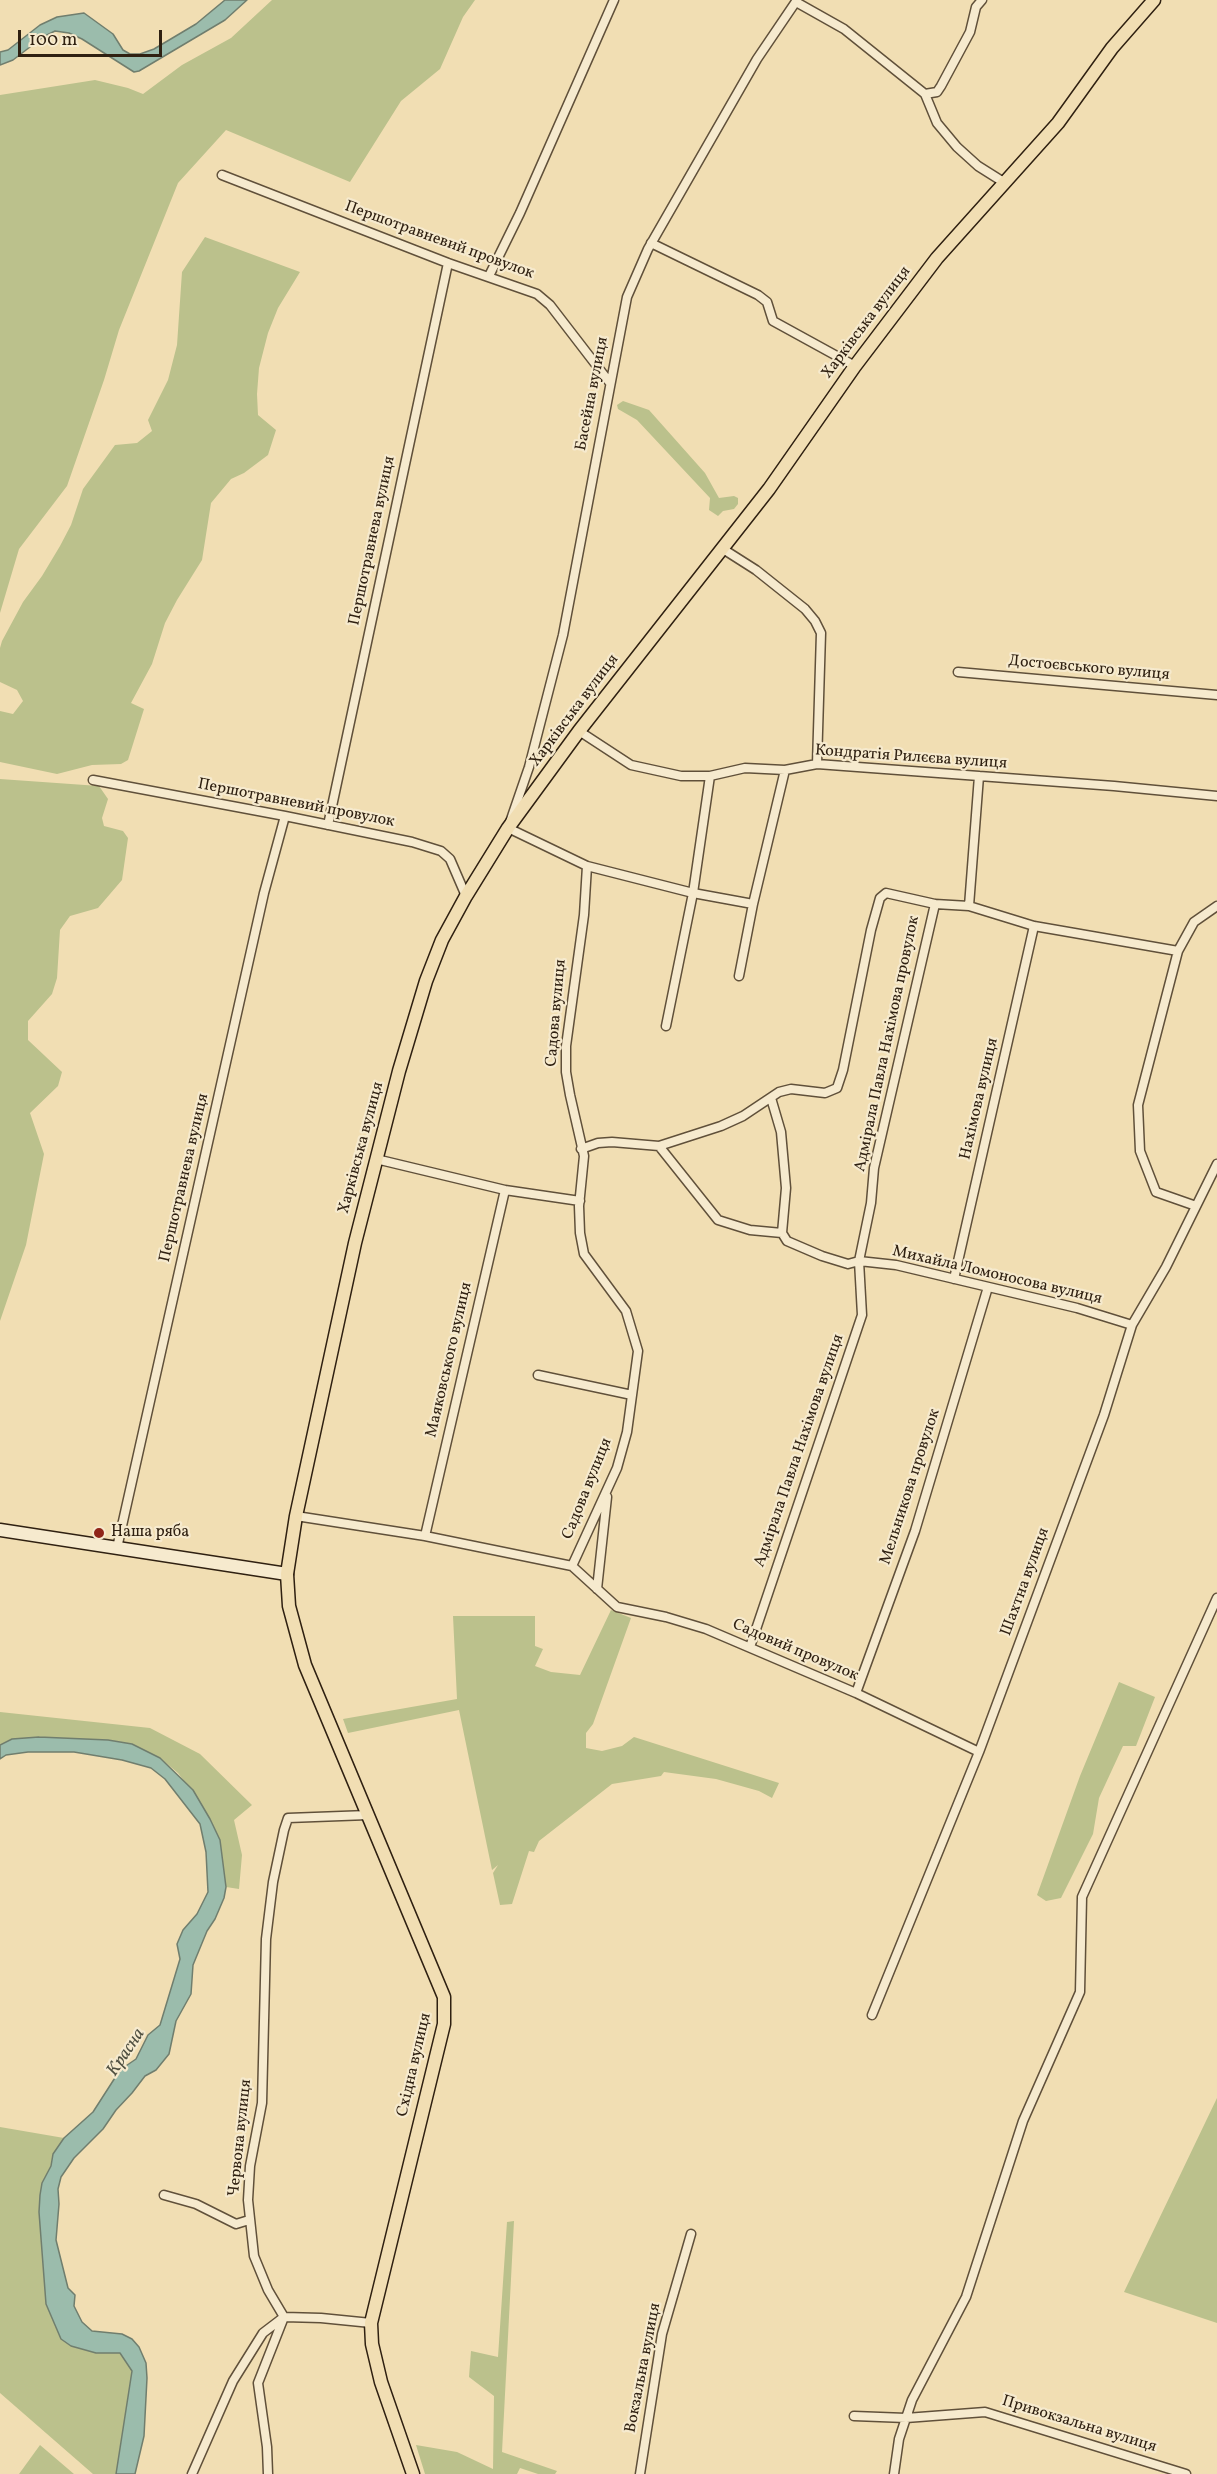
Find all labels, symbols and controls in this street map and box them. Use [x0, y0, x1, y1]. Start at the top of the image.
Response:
scale bar [21, 18, 165, 56]
text: 100 m [29, 28, 78, 53]
street label: Першотравневий провулок [342, 198, 536, 284]
street label: Харківська вулиця [818, 263, 916, 383]
street label: Басейна вулиця [573, 335, 613, 453]
street label: Першотравнева вулиця [346, 455, 400, 627]
street label: Харківська вулиця [526, 651, 624, 771]
street label: Достоєвського вулиця [1008, 652, 1170, 686]
street label: Кондратія Рилєєва вулиця [814, 742, 1008, 774]
street label: Першотравневий провулок [196, 775, 396, 833]
street label: Адмірала Павла Нахімова провулок [851, 914, 925, 1174]
street label: Садова вулиця [543, 959, 571, 1067]
street label: Нахімова вулиця [957, 1036, 1003, 1162]
street label: Харківська вулиця [335, 1080, 389, 1216]
street label: Першотравнева вулиця [156, 1092, 214, 1264]
street label: Михайла Ломоносова вулиця [890, 1242, 1104, 1310]
street label: Маяковського вулиця [423, 1280, 477, 1440]
street label: Адмірала Павла Нахімова вулиця [751, 1332, 849, 1570]
street label: Мельникова провулок [877, 1407, 945, 1567]
street label: Садова вулиця [559, 1435, 617, 1543]
place label: Наша ряба [111, 1523, 189, 1543]
street label: Шахтна вулиця [998, 1525, 1054, 1639]
marker: Наша ряба [92, 1526, 106, 1540]
street label: Садовий провулок [729, 1616, 861, 1686]
street label: Східна вулиця [394, 2011, 436, 2119]
water label: Красна [103, 2025, 151, 2081]
street label: Червона вулиця [225, 2078, 257, 2198]
street label: Вокзальна вулиця [622, 2302, 666, 2434]
street label: Привокзальна вулиця [999, 2392, 1159, 2458]

